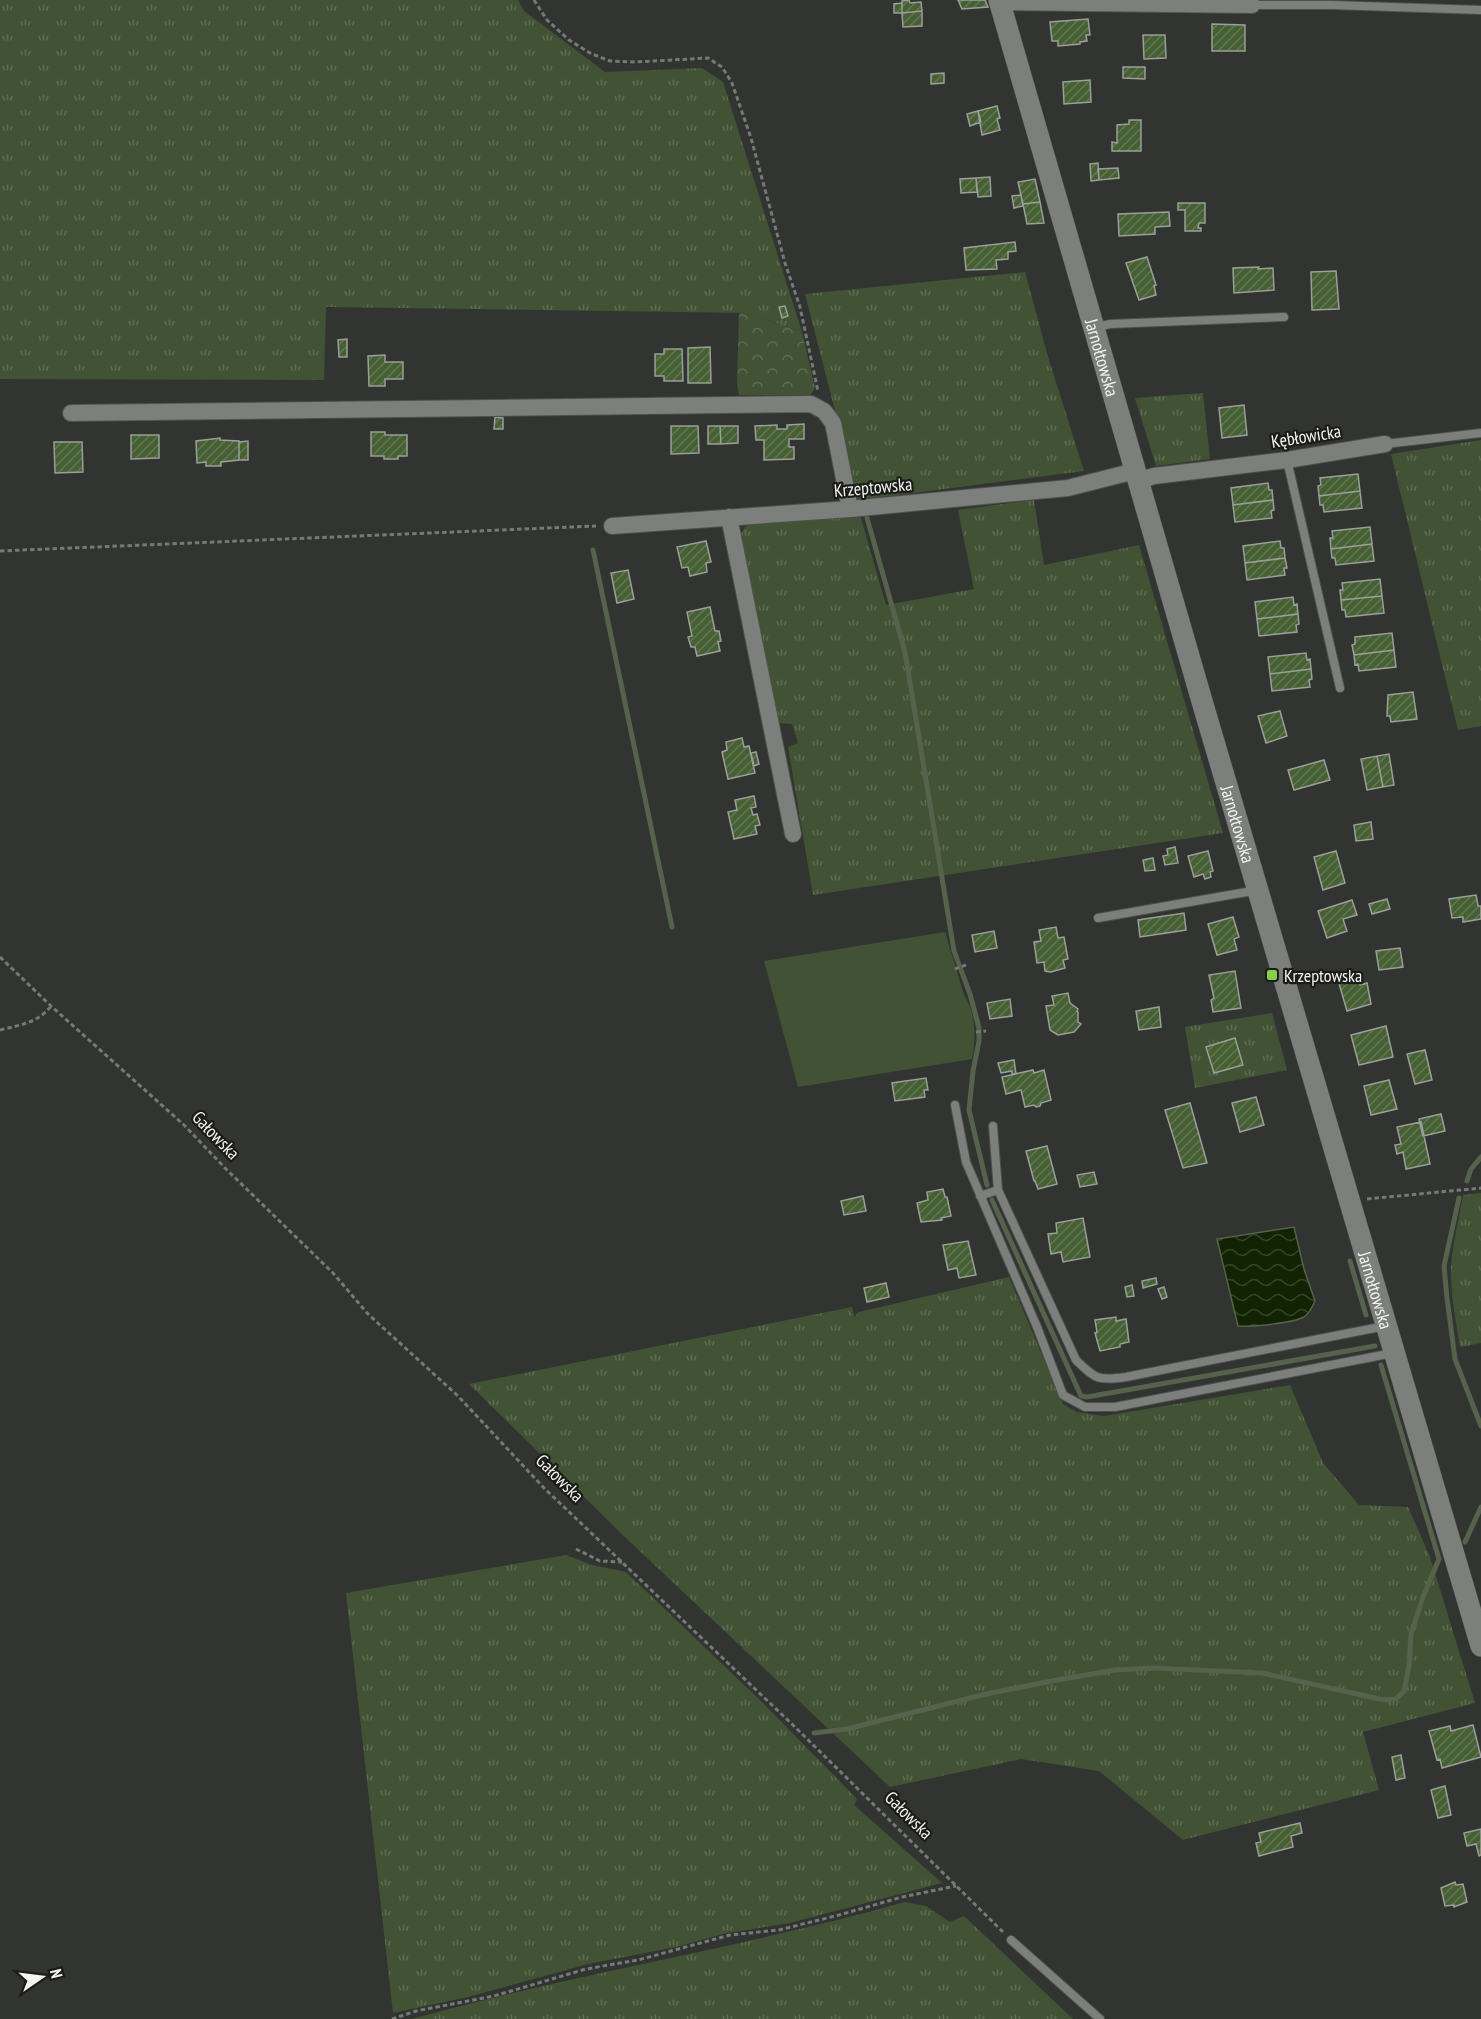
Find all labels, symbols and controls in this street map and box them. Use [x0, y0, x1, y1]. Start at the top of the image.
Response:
street label: Jarnołtowska [1080, 315, 1125, 399]
street label: Kębłowicka [1269, 419, 1343, 453]
street label: Krzeptowska [833, 472, 913, 502]
street label: Jarnołtowska [1216, 782, 1261, 865]
place label: Krzeptowska [1284, 964, 1362, 987]
marker: Krzeptowska [1265, 968, 1279, 982]
street label: Gałowska [187, 1106, 245, 1164]
street label: Jarnołtowska [1353, 1248, 1398, 1332]
street label: Gałowska [531, 1449, 589, 1507]
street label: Gałowska [880, 1786, 938, 1844]
north arrow [12, 1947, 72, 2007]
text: N [46, 1967, 67, 1980]

